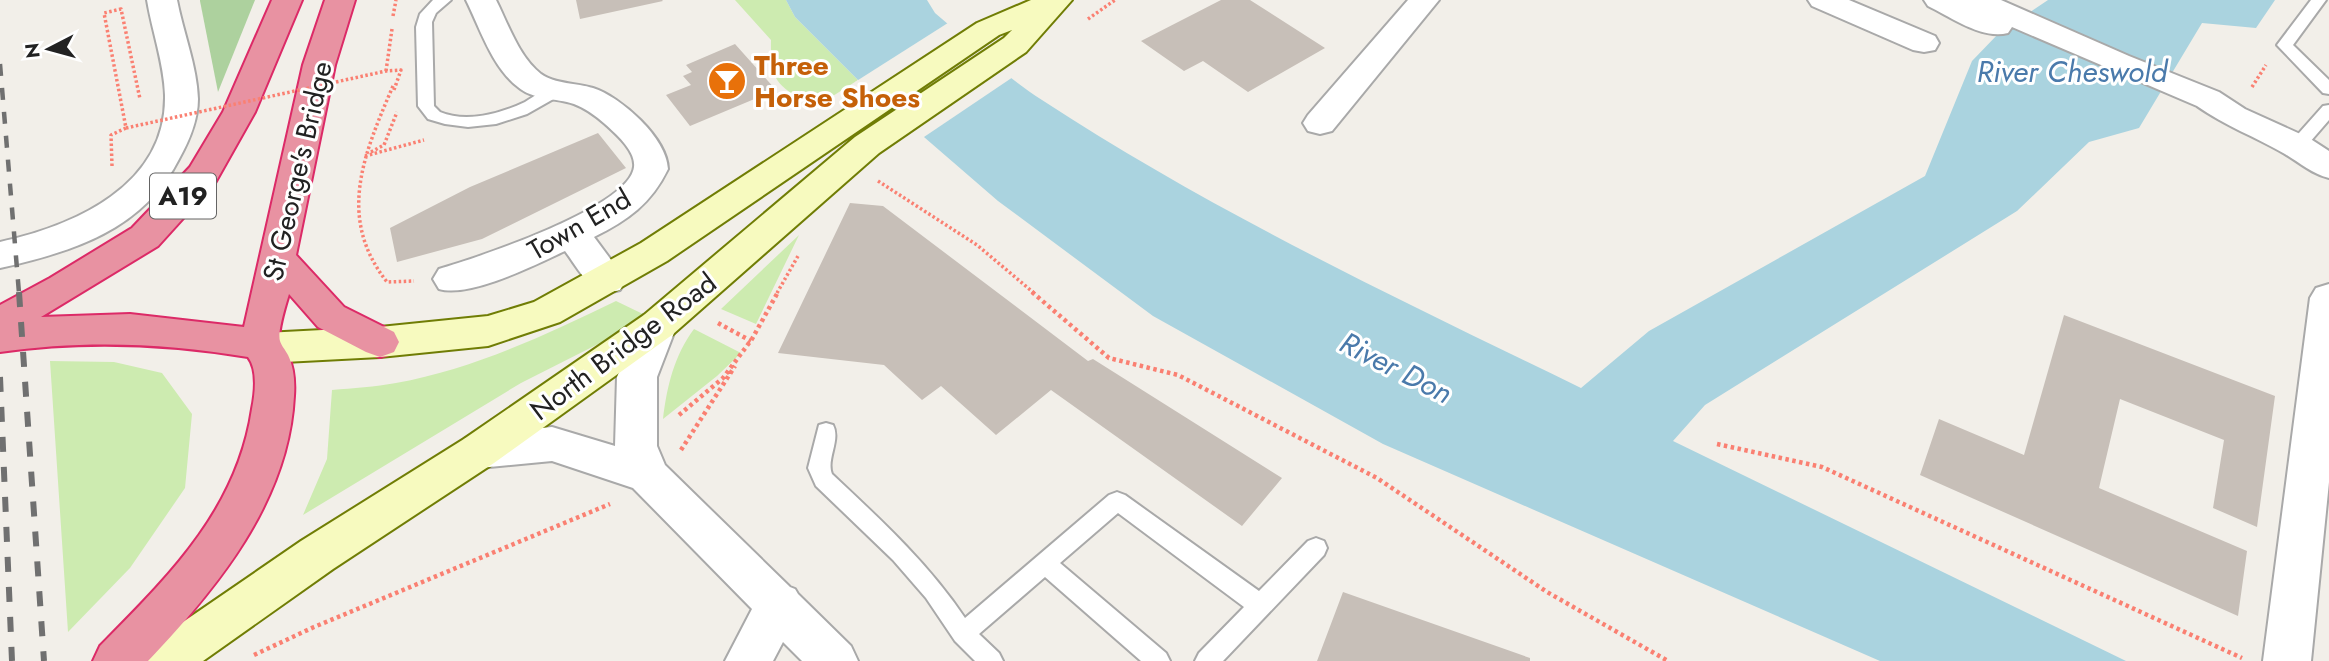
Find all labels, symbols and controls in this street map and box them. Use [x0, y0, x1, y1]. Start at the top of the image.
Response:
north arrow [14, 14, 84, 84]
text: N [18, 42, 47, 60]
place label: Three Horse Shoes [754, 45, 920, 118]
water label: River Cheswold [1977, 50, 2169, 93]
street label: St George's Bridge [252, 57, 343, 285]
bar icon: Three Horse Shoes [706, 60, 748, 102]
road number: A19 [150, 174, 216, 218]
street label: Town End [520, 178, 639, 271]
street label: North Bridge Road [521, 263, 725, 430]
water label: River Don [1332, 321, 1460, 414]

